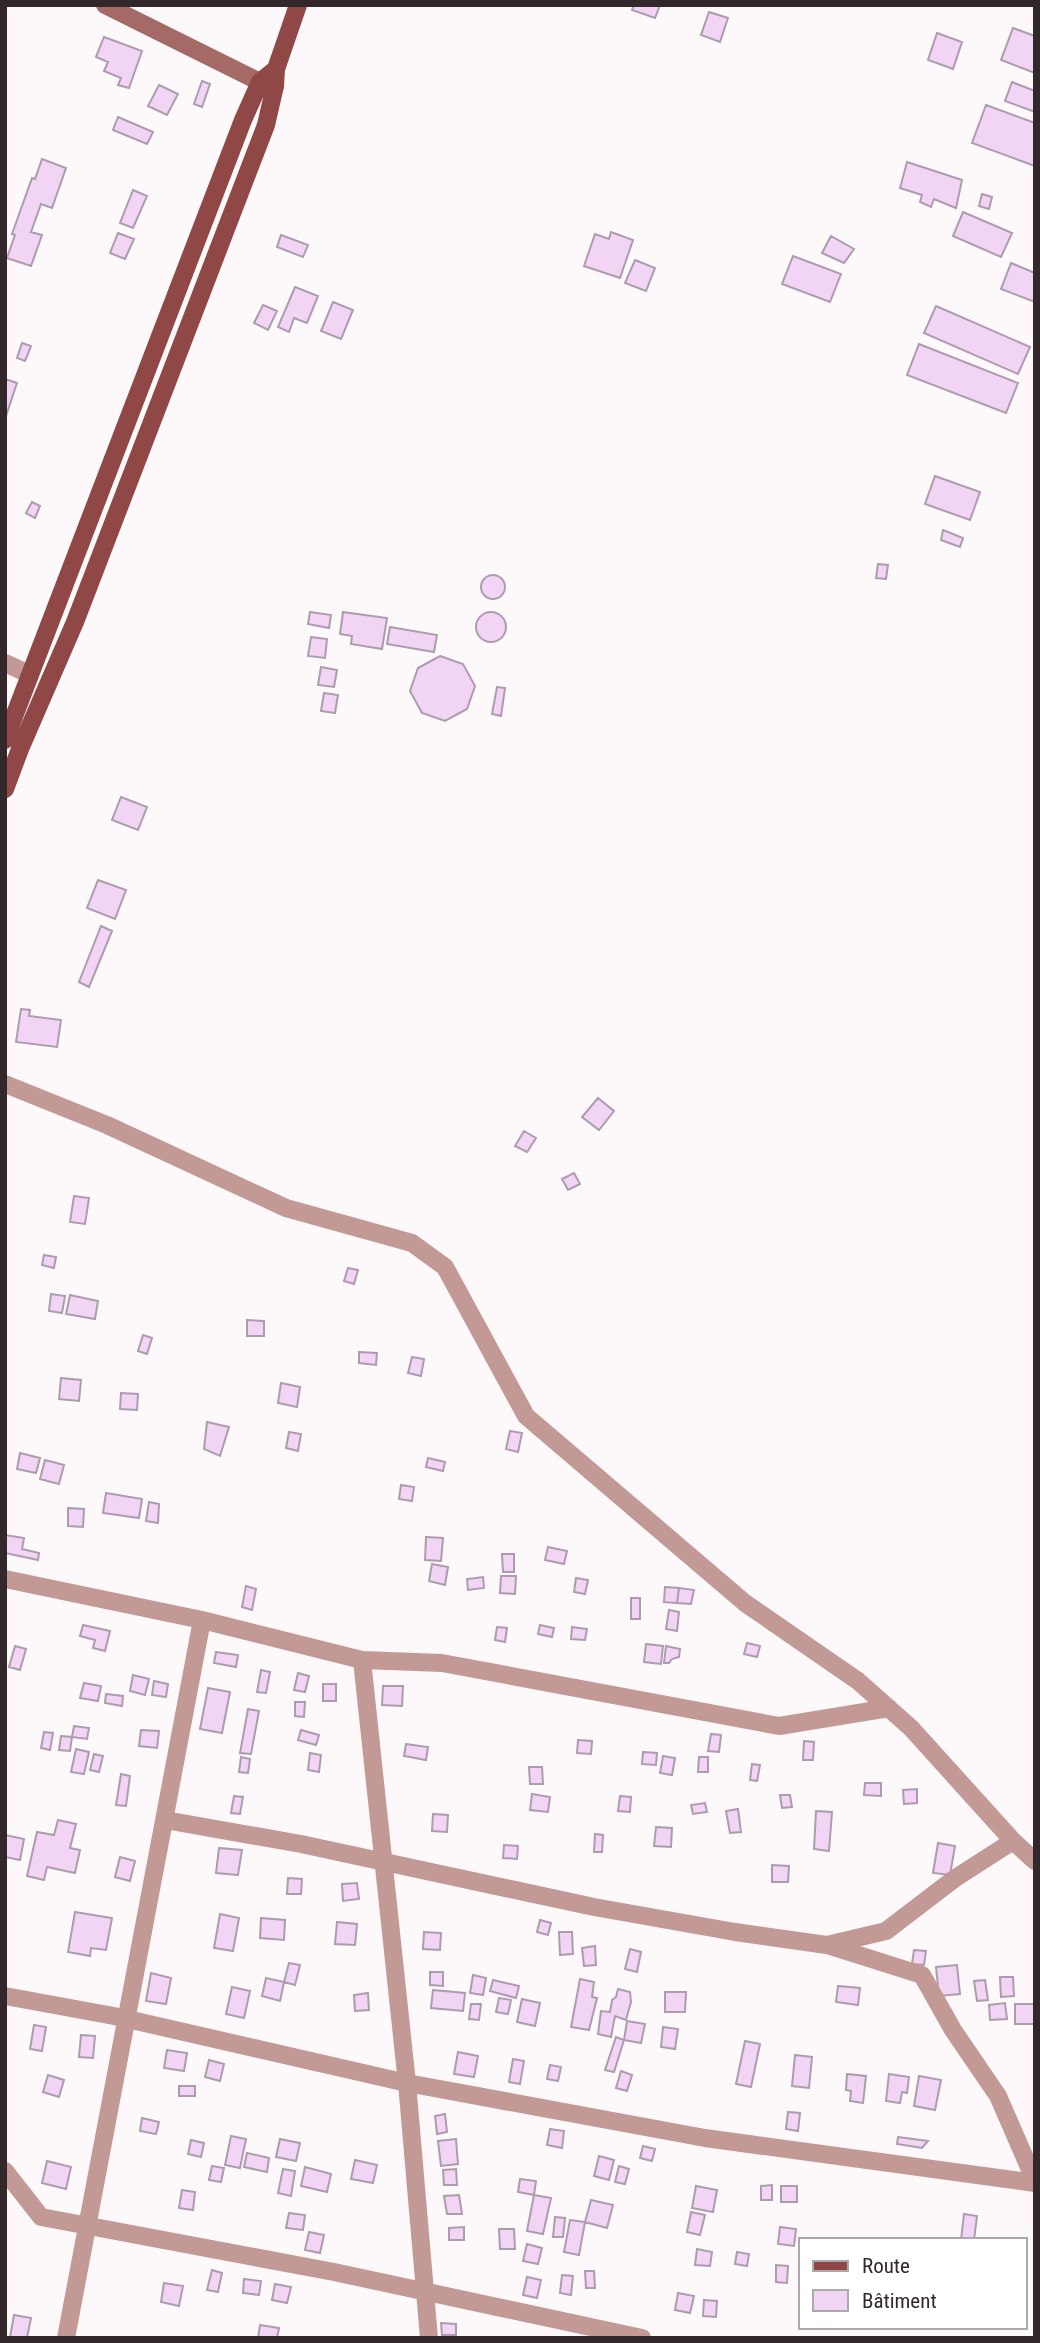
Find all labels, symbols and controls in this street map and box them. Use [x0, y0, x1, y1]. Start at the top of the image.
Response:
legend [799, 2238, 1026, 2329]
text: Route [862, 2254, 910, 2278]
text: Bâtiment [862, 2289, 937, 2313]

